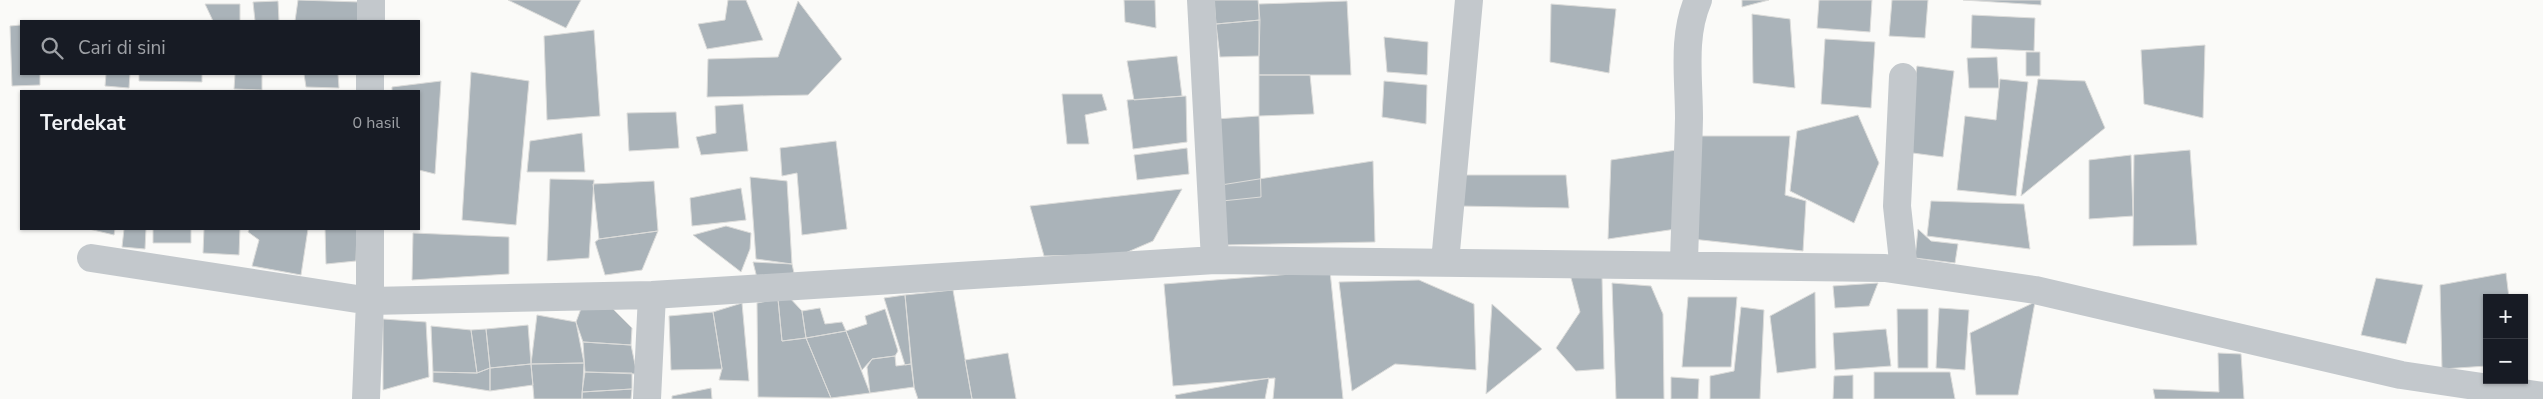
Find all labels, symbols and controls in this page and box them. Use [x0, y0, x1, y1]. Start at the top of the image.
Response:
search box [20, 20, 420, 75]
icon: search [38, 34, 66, 62]
text: Cari di sini [78, 35, 166, 61]
text: Terdekat [40, 109, 126, 137]
text: 0 hasil [353, 112, 400, 134]
map controls [2483, 294, 2528, 384]
button: + [2483, 294, 2528, 339]
button: − [2483, 339, 2528, 384]

